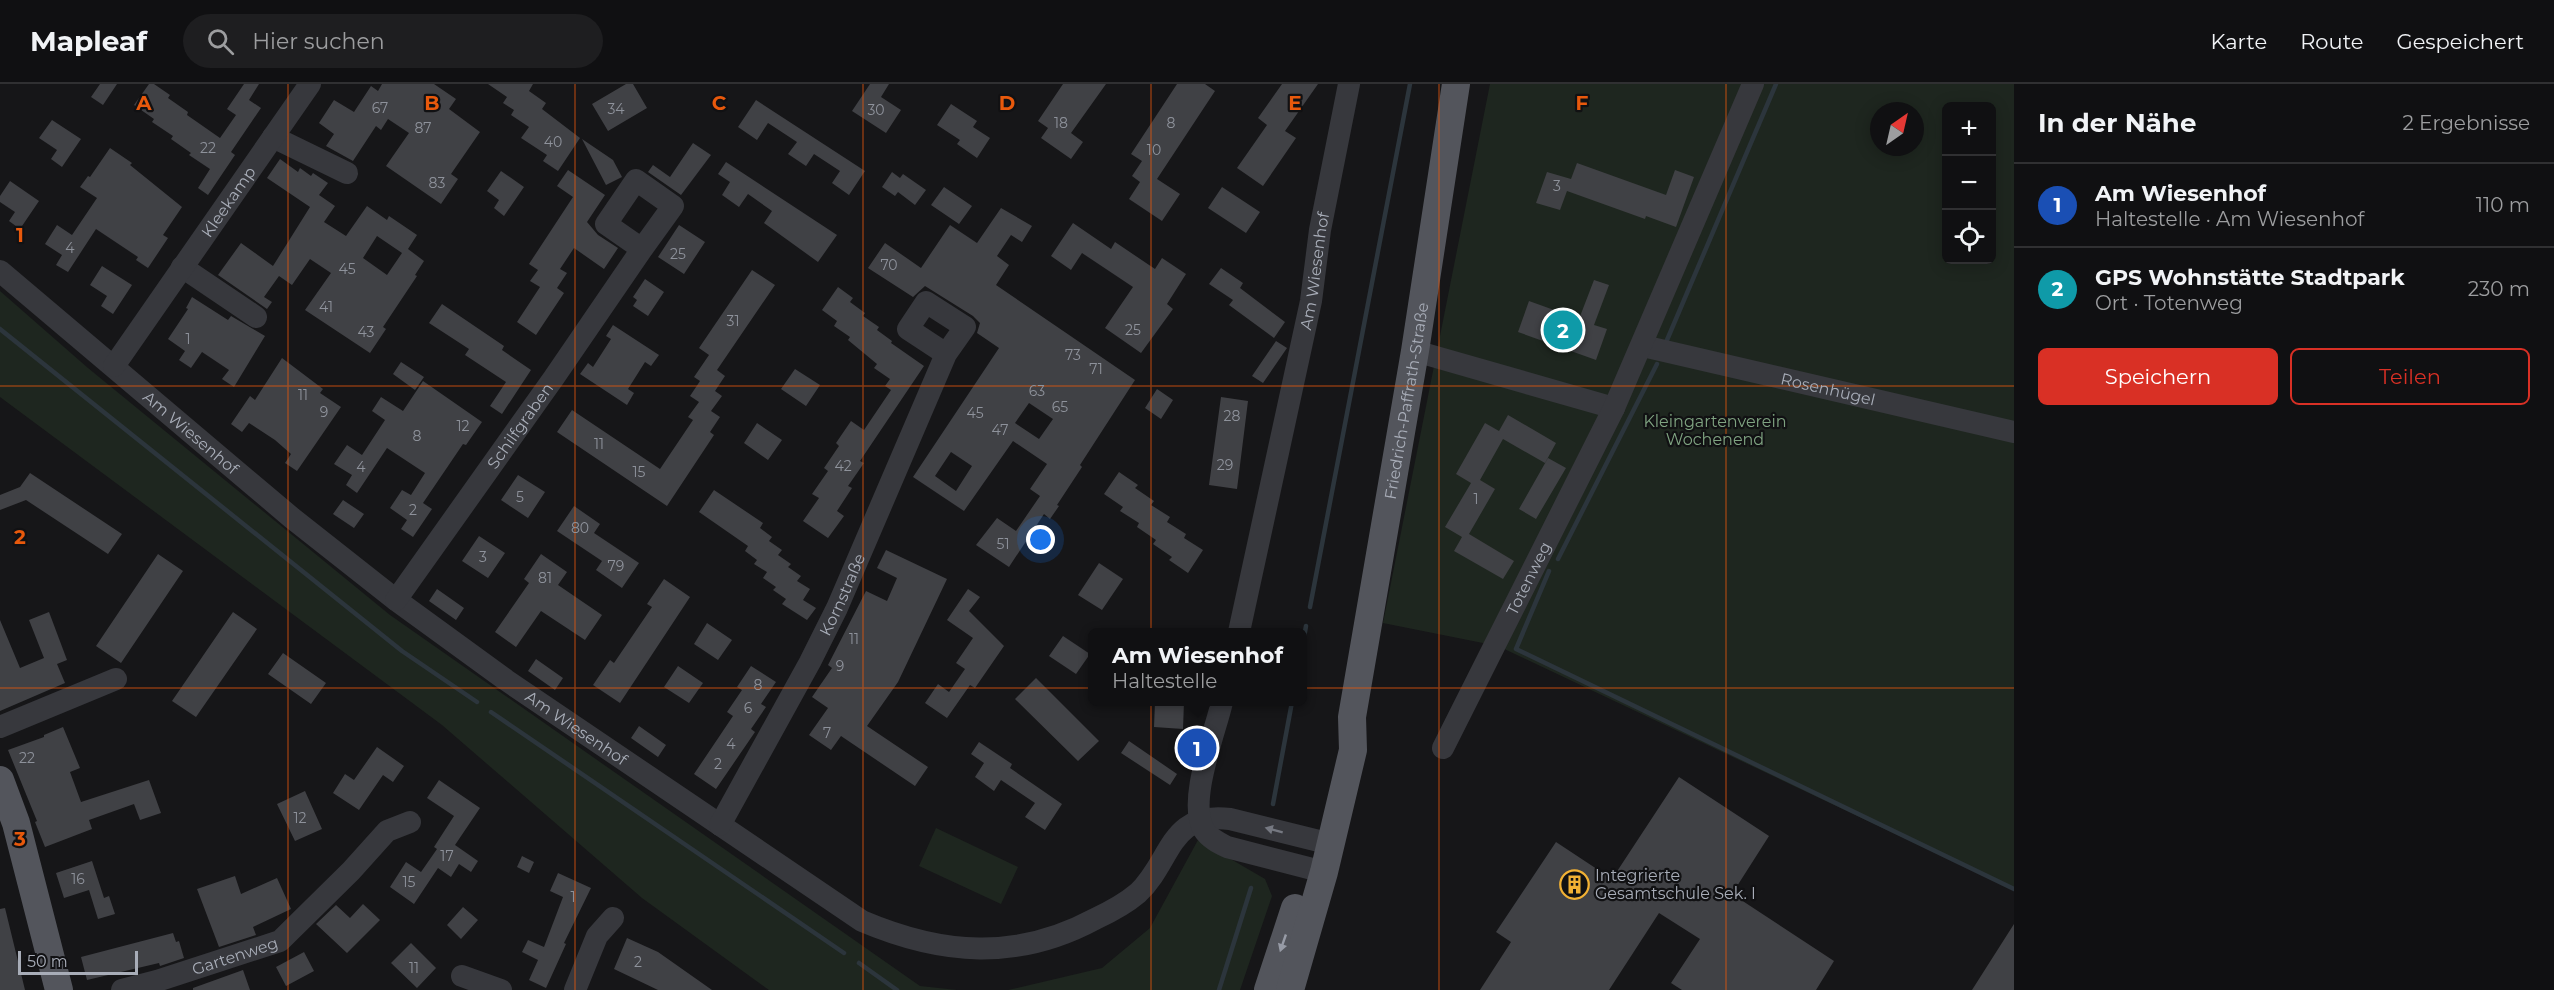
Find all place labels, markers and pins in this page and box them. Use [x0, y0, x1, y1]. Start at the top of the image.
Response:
pin: 2 [1544, 308, 1582, 352]
pin: 1 [1178, 726, 1216, 770]
place label: Integrierte Gesamtschule Sek. I [1595, 866, 1756, 903]
building icon: Integrierte Gesamtschule Sek. I [1558, 868, 1590, 900]

